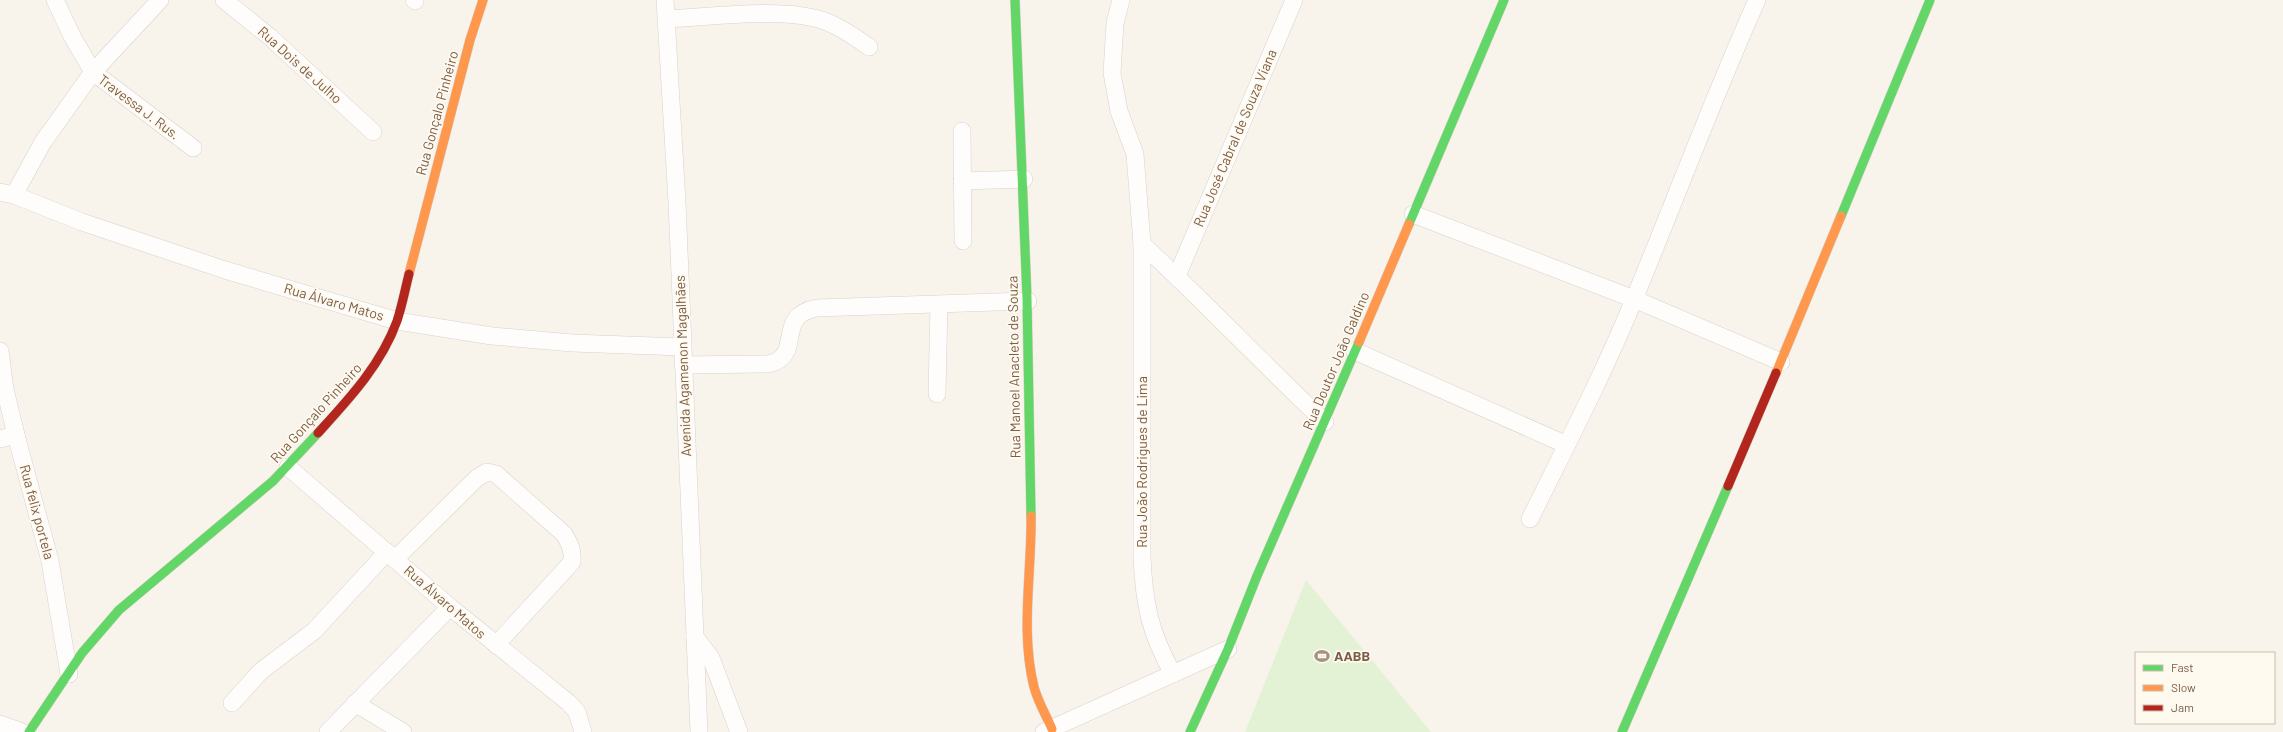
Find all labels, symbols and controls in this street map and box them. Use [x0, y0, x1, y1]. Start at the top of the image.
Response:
street label: Rua Dois de Julho [255, 22, 346, 107]
street label: Rua José Cabral de Souza Viana [1189, 46, 1280, 229]
street label: Rua Gonçalo Pinheiro [412, 49, 461, 177]
street label: Travessa J. Rus. [95, 70, 183, 143]
street label: Avenida Agamenon Magalhães [671, 275, 694, 457]
street label: Rua Manoel Anacleto de Souza [1003, 276, 1024, 459]
street label: Rua Álvaro Matos [282, 279, 386, 324]
street label: Rua Doutor João Galdino [1299, 289, 1372, 433]
street label: Rua Gonçalo Pinheiro [266, 359, 365, 466]
street label: Rua João Rodrigues de Lima [1133, 376, 1150, 548]
street label: Rua felix portela [17, 463, 58, 561]
street label: Rua Álvaro Matos [401, 561, 490, 642]
sports icon: AABB [1313, 647, 1331, 665]
place label: AABB [1334, 647, 1370, 664]
legend [2135, 652, 2275, 724]
text: Fast [2171, 660, 2194, 674]
text: Slow [2171, 680, 2196, 694]
text: Jam [2171, 700, 2194, 714]

